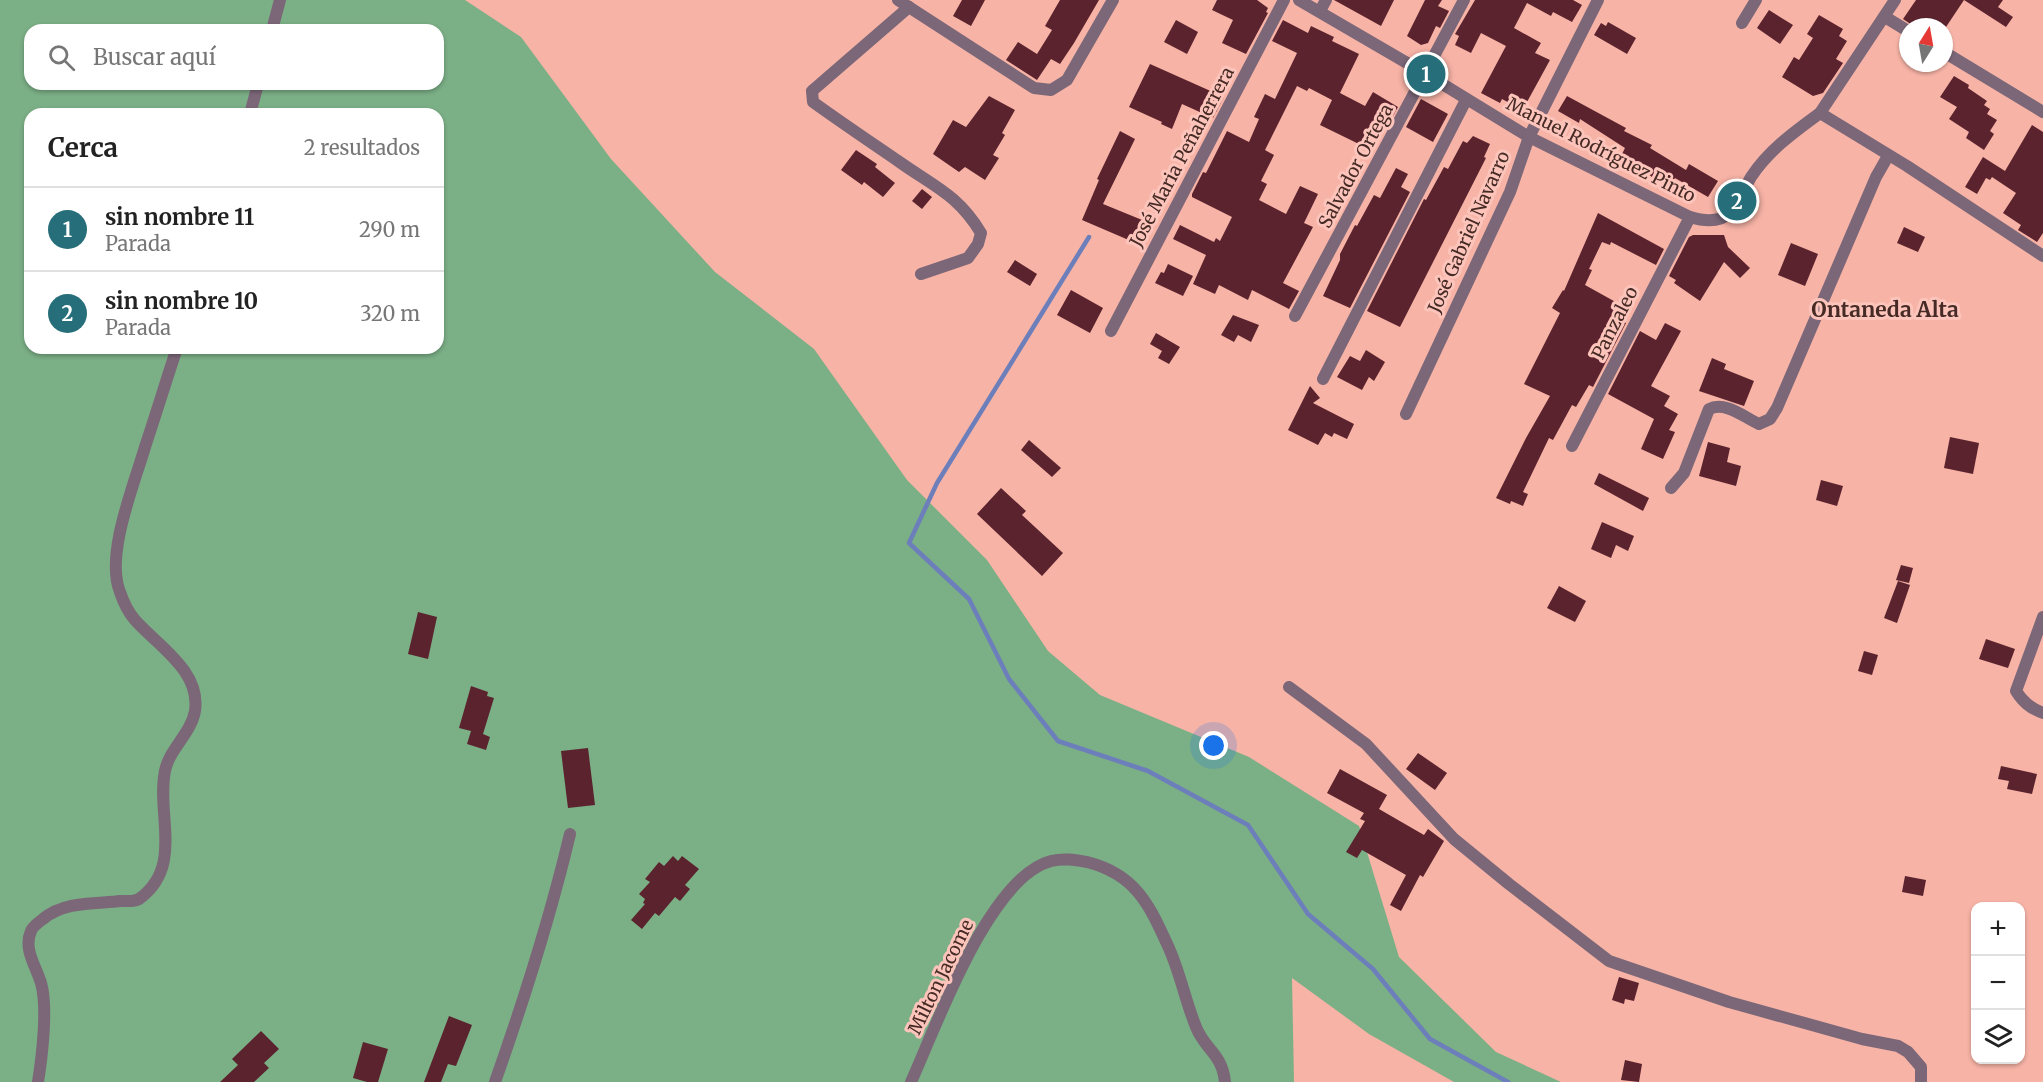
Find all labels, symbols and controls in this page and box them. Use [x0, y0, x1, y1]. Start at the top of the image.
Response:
north arrow [1899, 18, 1953, 72]
search box [24, 24, 444, 90]
icon: search [45, 41, 78, 74]
text: Buscar aquí [93, 43, 216, 71]
pin: 1 [1406, 52, 1446, 97]
street label: José Maria Peñaherrera [1124, 62, 1239, 252]
street label: Manuel Rodríguez Pinto [1503, 92, 1700, 207]
street label: Salvador Ortega [1313, 99, 1398, 232]
text: Cerca [48, 131, 118, 164]
text: 2 resultados [304, 135, 420, 160]
street label: José Gabriel Navarro [1422, 147, 1515, 317]
pin: 2 [1718, 178, 1756, 224]
text: sin nombre 11 [105, 203, 254, 231]
text: 1 [63, 217, 72, 242]
text: 290 m [359, 217, 420, 242]
text: Parada [105, 231, 171, 256]
street label: Panzaleo [1586, 283, 1643, 363]
text: sin nombre 10 [105, 287, 258, 315]
district label: Ontaneda Alta [1811, 296, 1959, 323]
text: 2 [62, 301, 73, 326]
text: 320 m [360, 301, 420, 326]
text: Parada [105, 315, 171, 340]
your location [1199, 731, 1228, 760]
map controls [1971, 902, 2025, 1064]
button: + [1971, 902, 2025, 956]
street label: Milton Jacome [903, 916, 978, 1038]
button: − [1971, 956, 2025, 1010]
button: layers [1971, 1010, 2025, 1064]

